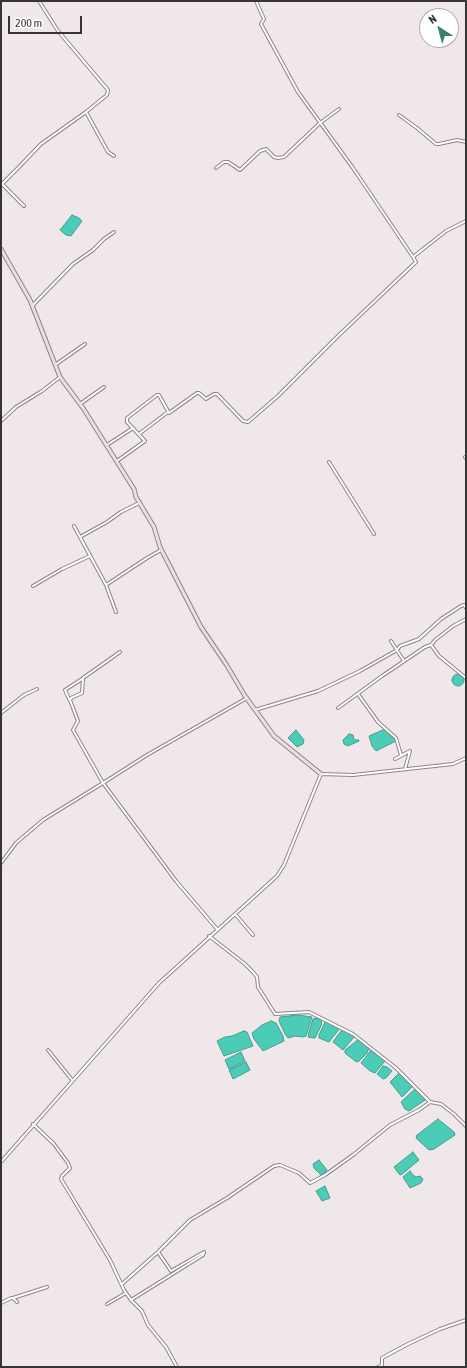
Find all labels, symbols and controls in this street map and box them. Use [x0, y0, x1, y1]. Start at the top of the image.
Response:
scale bar [10, 8, 84, 34]
north arrow [419, 8, 459, 48]
text: N [426, 12, 439, 26]
text: 200 m [15, 16, 42, 30]

